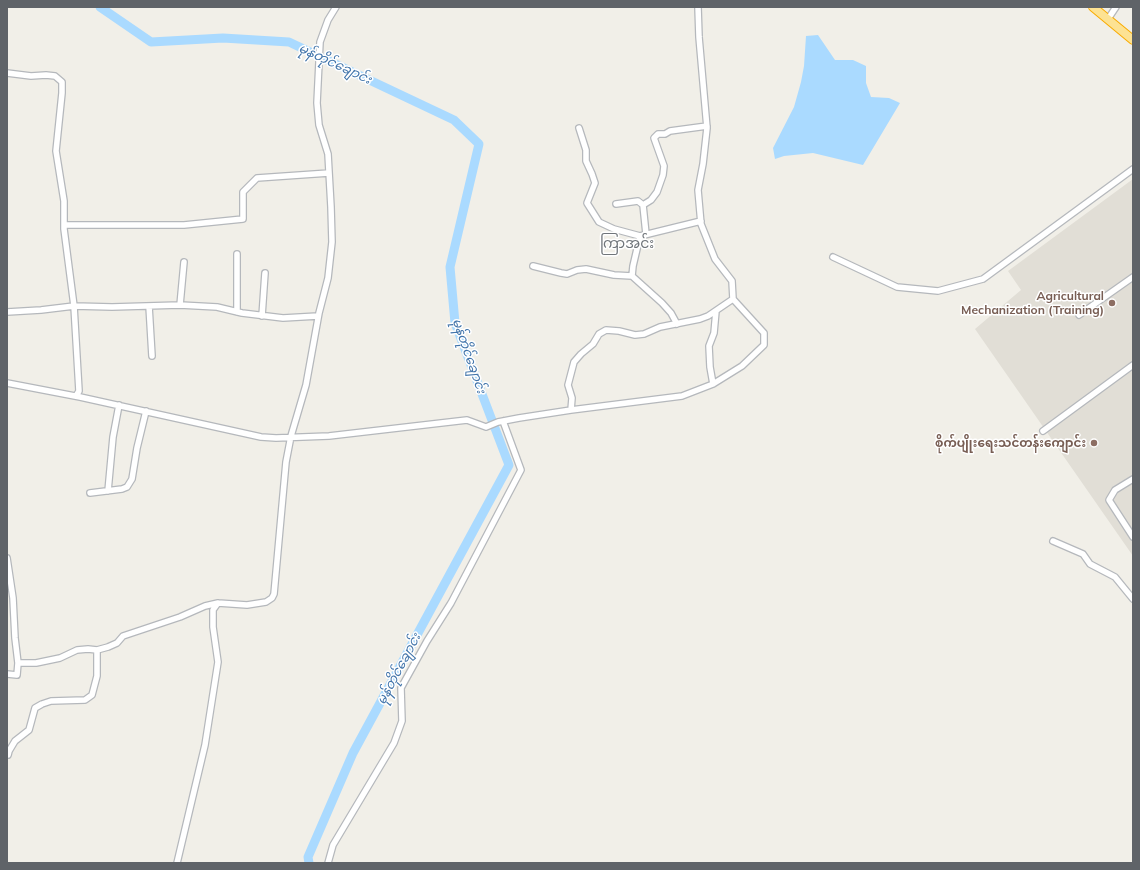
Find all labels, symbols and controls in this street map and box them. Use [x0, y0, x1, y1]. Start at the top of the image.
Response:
water label: မုန်တိုင်ချောင်း [296, 40, 374, 88]
district label: ကြာအင်း [600, 236, 654, 252]
place label: Agricultural Mechanization (Training) [961, 289, 1104, 317]
marker: Agricultural Mechanization (Training) [1107, 298, 1117, 308]
water label: မုန်တိုင်ချောင်း [449, 316, 489, 396]
place label: စိုက်ပျိုးရေးသင်တန်းကျောင်း [935, 436, 1086, 450]
marker: စိုက်ပျိုးရေးသင်တန်းကျောင်း [1089, 438, 1099, 448]
water label: မုန်တိုင်ချောင်း [374, 631, 424, 707]

